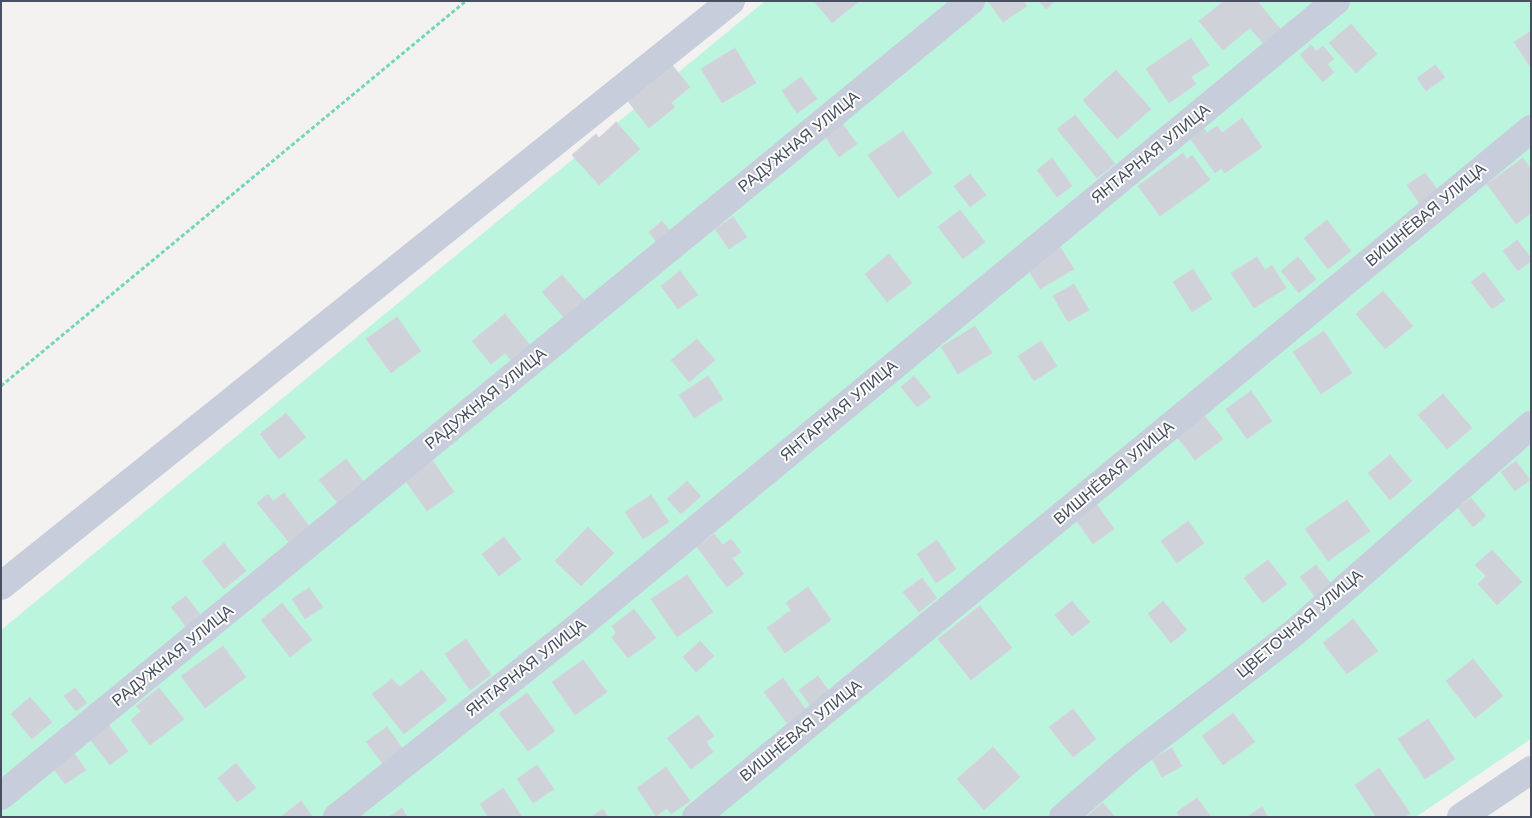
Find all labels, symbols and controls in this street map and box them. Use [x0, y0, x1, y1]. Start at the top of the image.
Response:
street label: РАДУЖНАЯ УЛИЦА [735, 87, 863, 197]
street label: ЯНТАРНАЯ УЛИЦА [1088, 100, 1214, 208]
street label: ВИШНЁВАЯ УЛИЦА [1362, 159, 1490, 271]
street label: РАДУЖНАЯ УЛИЦА [422, 344, 550, 454]
street label: ЯНТАРНАЯ УЛИЦА [776, 356, 902, 466]
street label: ВИШНЁВАЯ УЛИЦА [1050, 417, 1178, 529]
street label: ЦВЕТОЧНАЯ УЛИЦА [1233, 566, 1367, 682]
street label: РАДУЖНАЯ УЛИЦА [109, 601, 237, 711]
street label: ЯНТАРНАЯ УЛИЦА [462, 615, 590, 721]
street label: ВИШНЁВАЯ УЛИЦА [736, 676, 866, 786]

